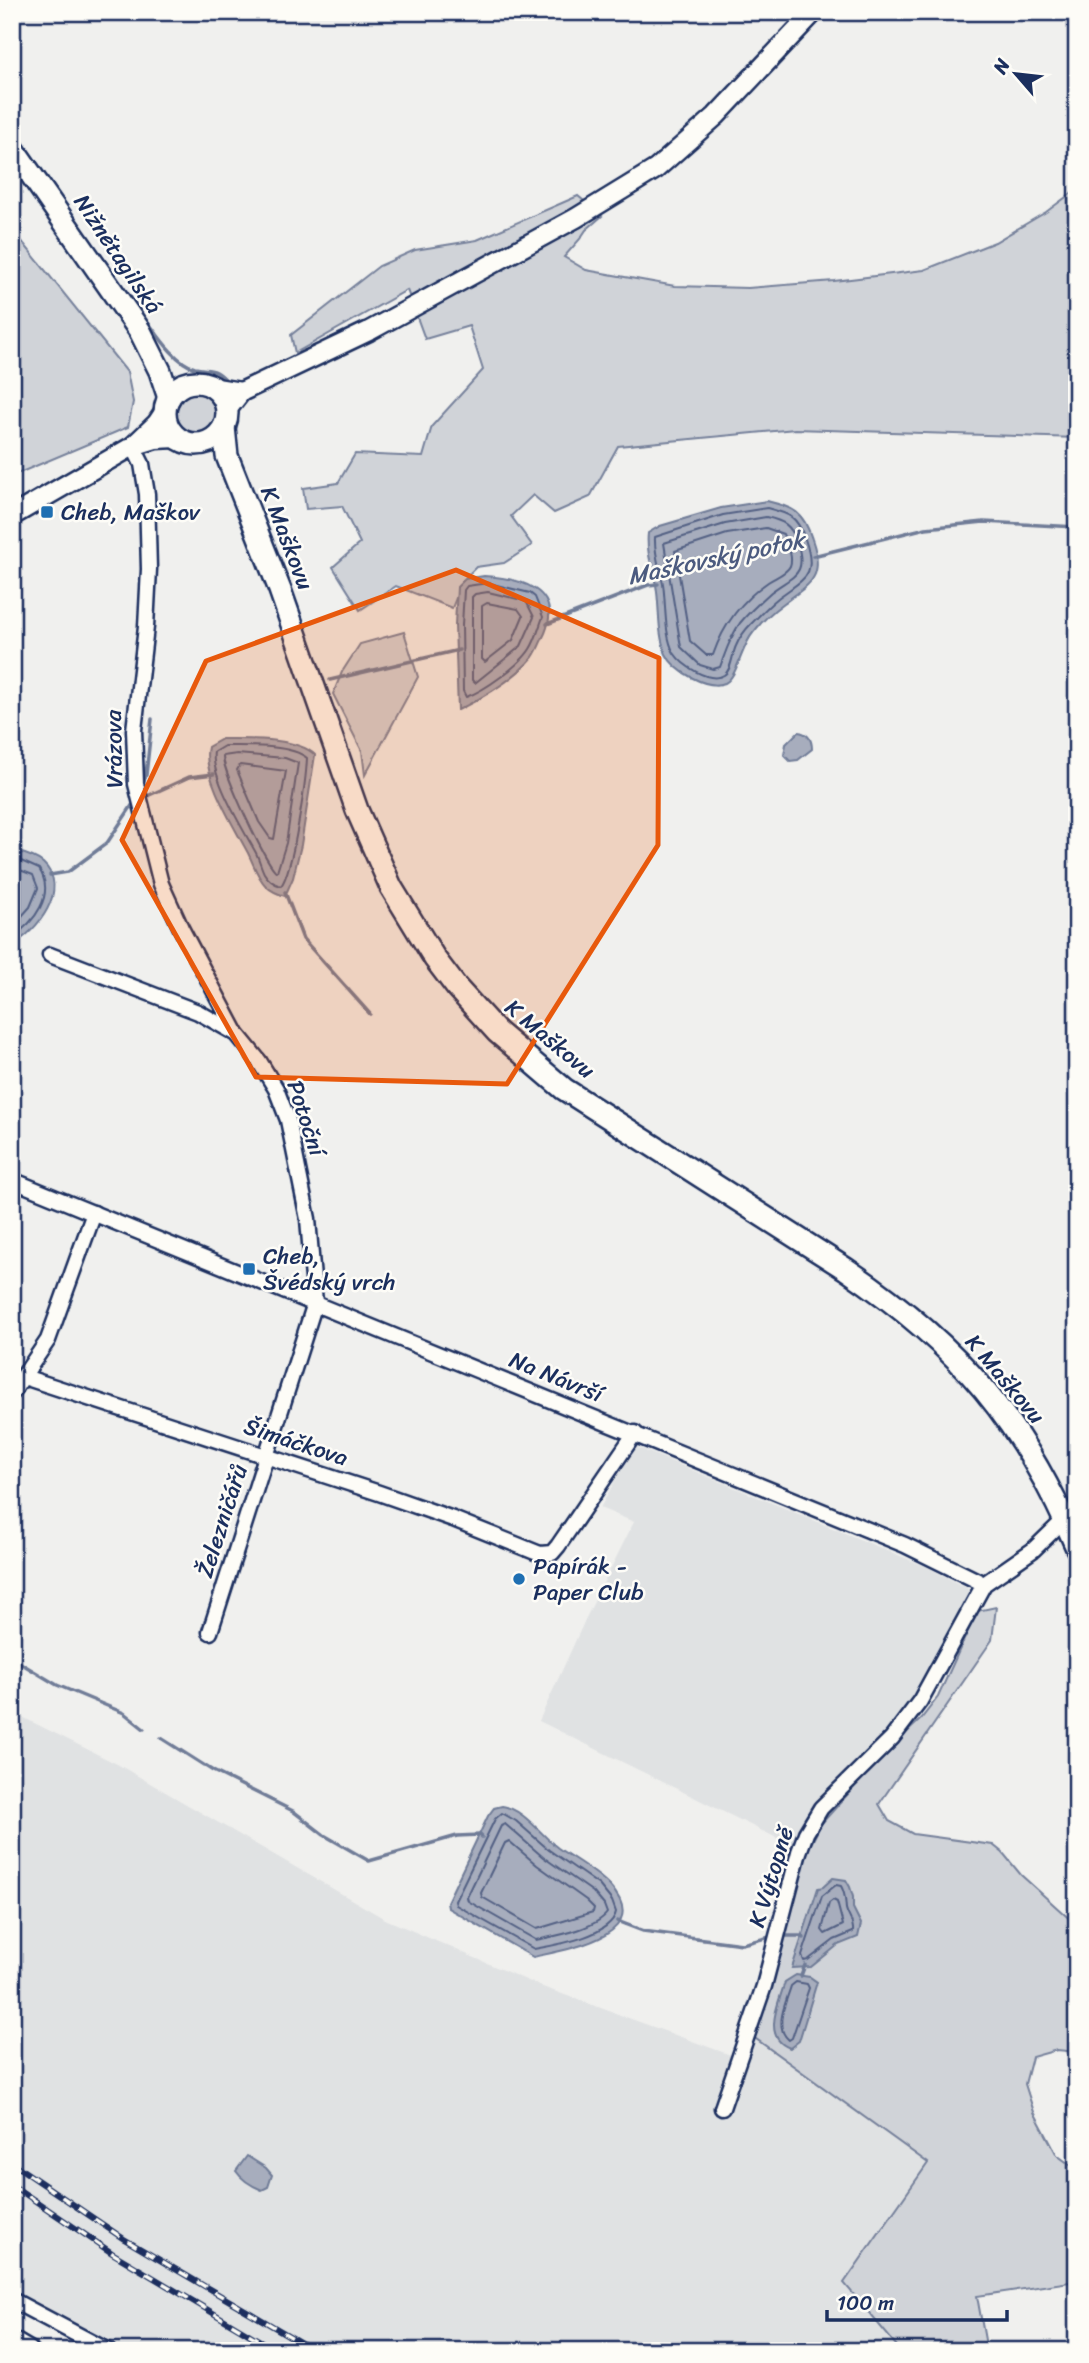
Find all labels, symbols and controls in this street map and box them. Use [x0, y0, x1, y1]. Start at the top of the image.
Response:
north arrow [981, 38, 1050, 108]
text: N [983, 52, 1019, 81]
street label: Nižnětagilská [62, 185, 174, 323]
street label: K Maškovu [248, 480, 326, 596]
place label: Cheb, Maškov [61, 492, 201, 533]
marker: Cheb, Maškov [39, 504, 55, 520]
water label: Maškovský potok [624, 518, 811, 597]
street label: Vrázova [93, 709, 135, 788]
street label: K Maškovu [495, 988, 605, 1090]
street label: Potoční [275, 1075, 338, 1164]
place label: Cheb, Švédský vrch [263, 1236, 395, 1303]
marker: Cheb, Švédský vrch [241, 1261, 257, 1277]
street label: K Maškovu [954, 1324, 1056, 1434]
street label: Na Návrší [503, 1340, 612, 1415]
street label: Šimáčkova [238, 1406, 354, 1478]
street label: Železničářů [184, 1458, 260, 1583]
place label: Papírák - Paper Club [533, 1546, 644, 1613]
marker: Papírák - Paper Club [511, 1571, 527, 1587]
street label: K Výtopně [736, 1819, 806, 1933]
scale bar [827, 2279, 1007, 2323]
text: 100 m [837, 2284, 894, 2322]

